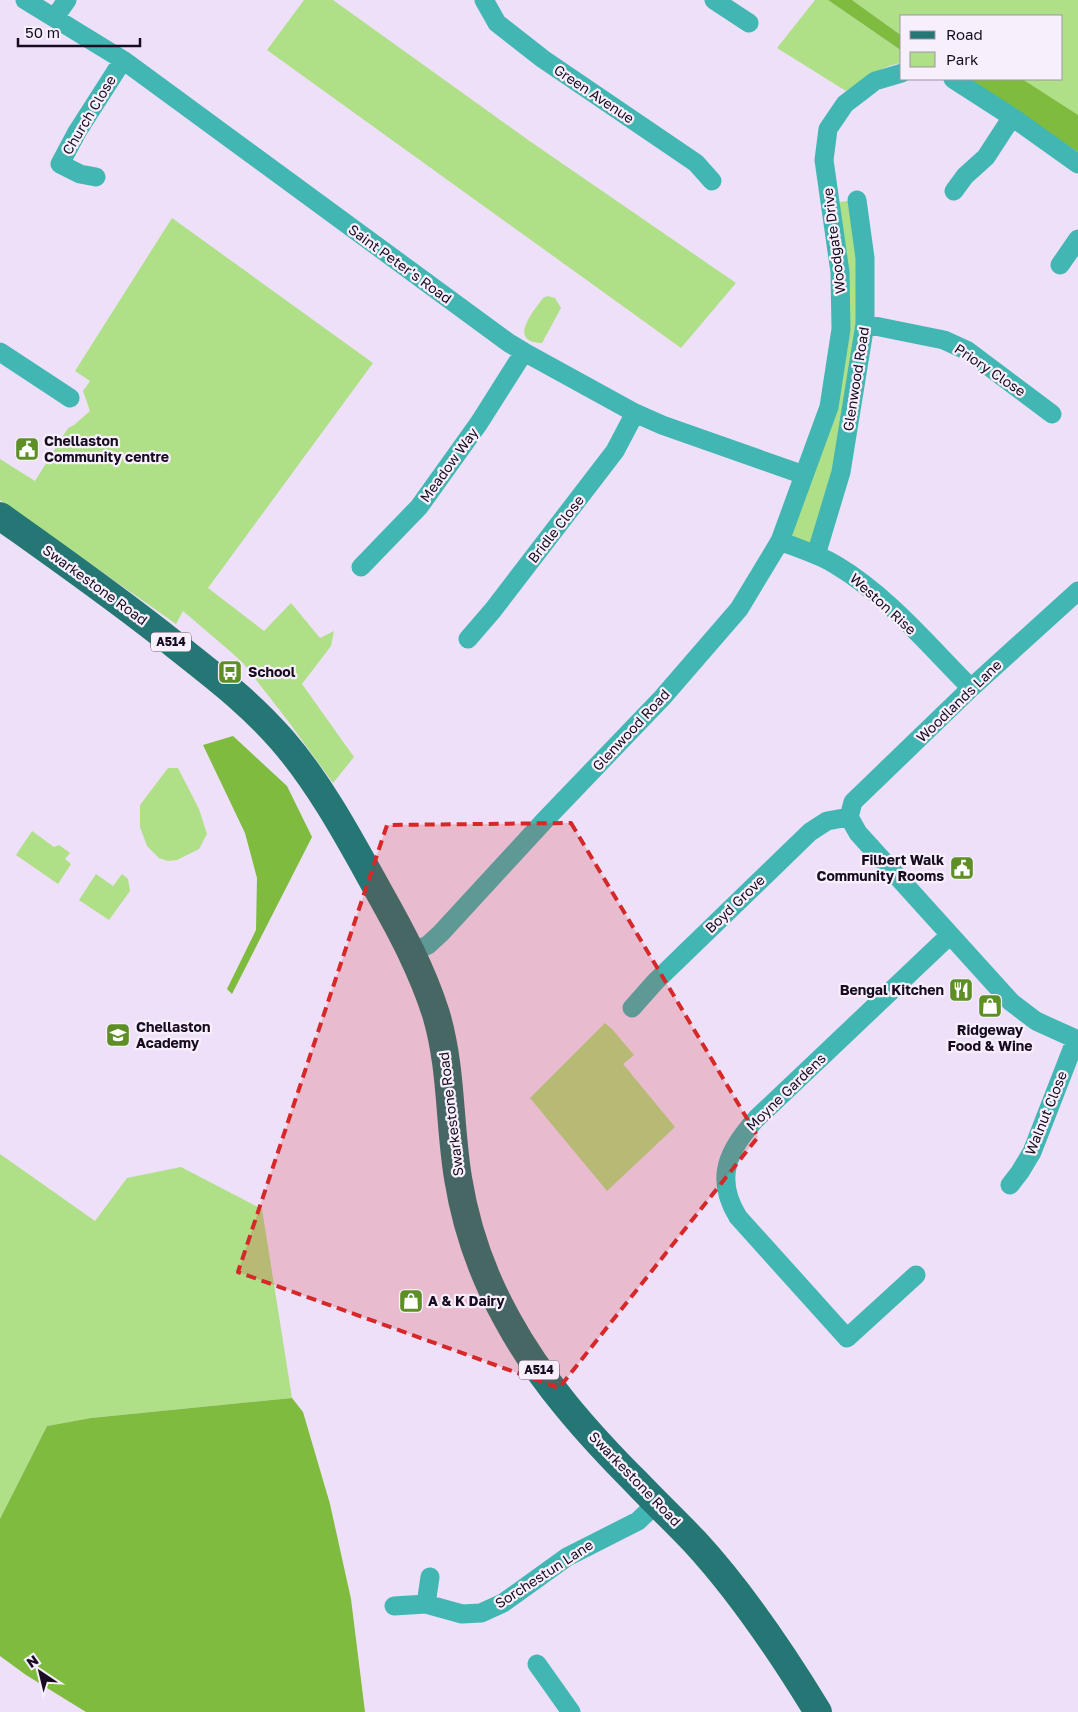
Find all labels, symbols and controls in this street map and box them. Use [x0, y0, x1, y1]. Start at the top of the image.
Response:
scale bar [18, 15, 140, 47]
legend [900, 15, 1063, 80]
text: 50 m [25, 23, 60, 41]
text: Road [946, 25, 983, 43]
text: Park [946, 50, 979, 68]
street label: Green Avenue [551, 61, 638, 127]
street label: Church Close [58, 72, 119, 157]
street label: Woodgate Drive [819, 187, 848, 295]
street label: Saint Peter's Road [345, 220, 455, 307]
street label: Glenwood Road [839, 326, 872, 432]
street label: Priory Close [952, 340, 1029, 400]
street label: Meadow Way [416, 424, 481, 505]
place label: Chellaston Community centre [44, 432, 169, 465]
public building icon: Chellaston Community centre [14, 436, 40, 462]
street label: Bridle Close [524, 492, 587, 566]
street label: Swarkestone Road [40, 541, 151, 628]
street label: Weston Rise [847, 569, 920, 638]
road number: A514 [151, 632, 191, 652]
street label: Woodlands Lane [913, 656, 1005, 746]
bus stop icon: School [217, 659, 243, 685]
place label: School [248, 663, 296, 680]
street label: Glenwood Road [589, 685, 673, 774]
place label: Filbert Walk Community Rooms [816, 851, 944, 884]
public building icon: Filbert Walk Community Rooms [949, 855, 975, 881]
street label: Boyd Grove [701, 871, 768, 936]
restaurant icon: Bengal Kitchen [948, 977, 974, 1003]
place label: Bengal Kitchen [840, 981, 944, 998]
shop icon: Ridgeway Food & Wine [977, 993, 1003, 1019]
place label: Chellaston Academy [136, 1018, 210, 1051]
place label: Ridgeway Food & Wine [947, 1021, 1033, 1054]
school or university icon: Chellaston Academy [105, 1022, 131, 1048]
street label: Moyne Gardens [742, 1049, 829, 1134]
street label: Swarkestone Road [434, 1051, 467, 1177]
street label: Walnut Close [1021, 1068, 1070, 1157]
shop icon: A & K Dairy [398, 1288, 424, 1314]
place label: A & K Dairy [428, 1292, 505, 1309]
road number: A514 [519, 1360, 559, 1380]
street label: Swarkestone Road [586, 1428, 685, 1529]
street label: Sorchestun Lane [492, 1536, 596, 1612]
north arrow [15, 1647, 65, 1697]
text: N [23, 1651, 41, 1671]

